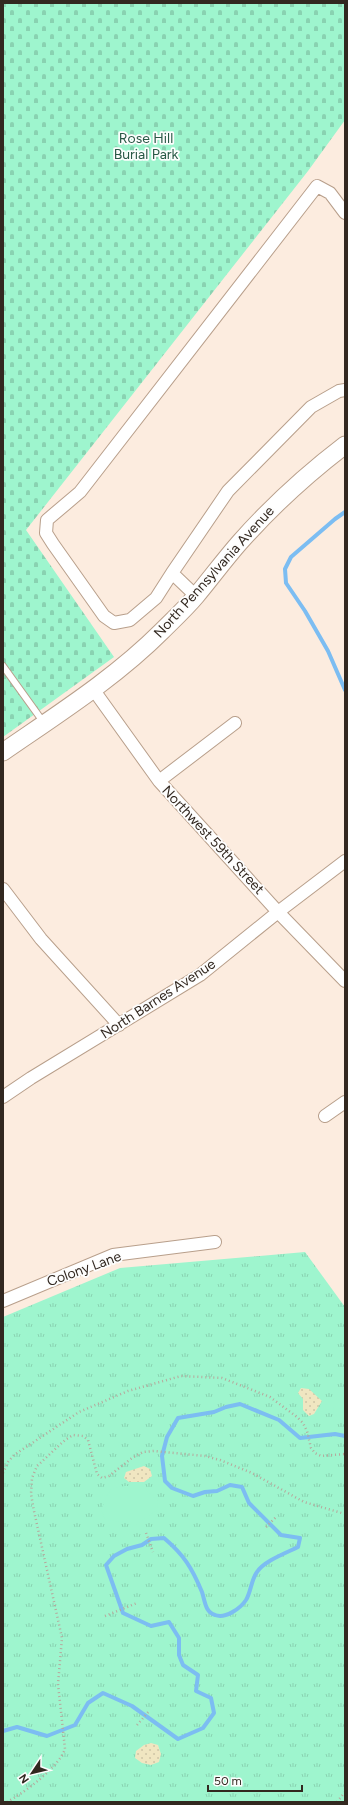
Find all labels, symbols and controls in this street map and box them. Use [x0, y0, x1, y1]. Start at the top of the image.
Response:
park label: Rose Hill Burial Park [114, 130, 179, 163]
street label: North Pennsylvania Avenue [150, 502, 278, 641]
street label: Northwest 59th Street [158, 782, 268, 898]
street label: North Barnes Avenue [97, 955, 219, 1042]
street label: Colony Lane [45, 1248, 124, 1290]
north arrow [12, 1753, 52, 1793]
scale bar [208, 1767, 302, 1793]
text: N [16, 1771, 32, 1786]
text: 50 m [214, 1774, 242, 1788]

